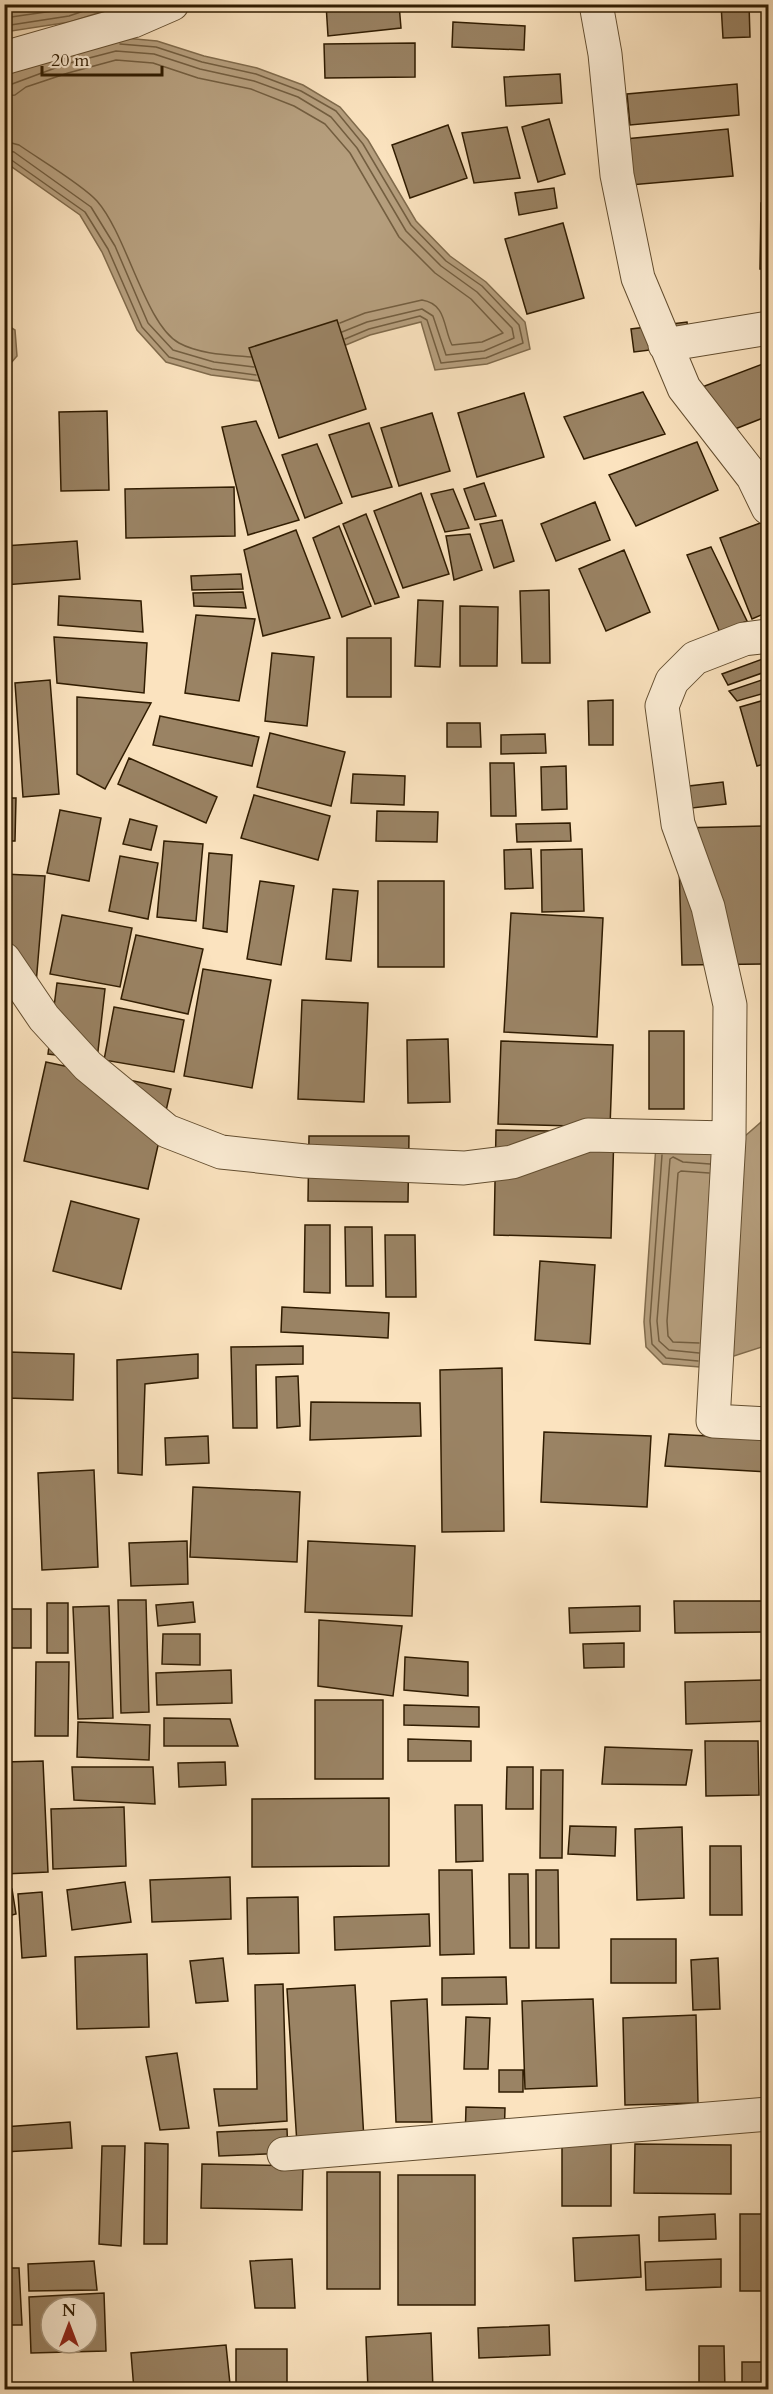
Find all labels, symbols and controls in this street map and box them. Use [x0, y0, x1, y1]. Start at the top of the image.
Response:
scale bar [42, 39, 162, 77]
text: 20 m [51, 48, 90, 73]
north arrow [39, 2295, 99, 2355]
text: N [62, 2300, 76, 2322]

